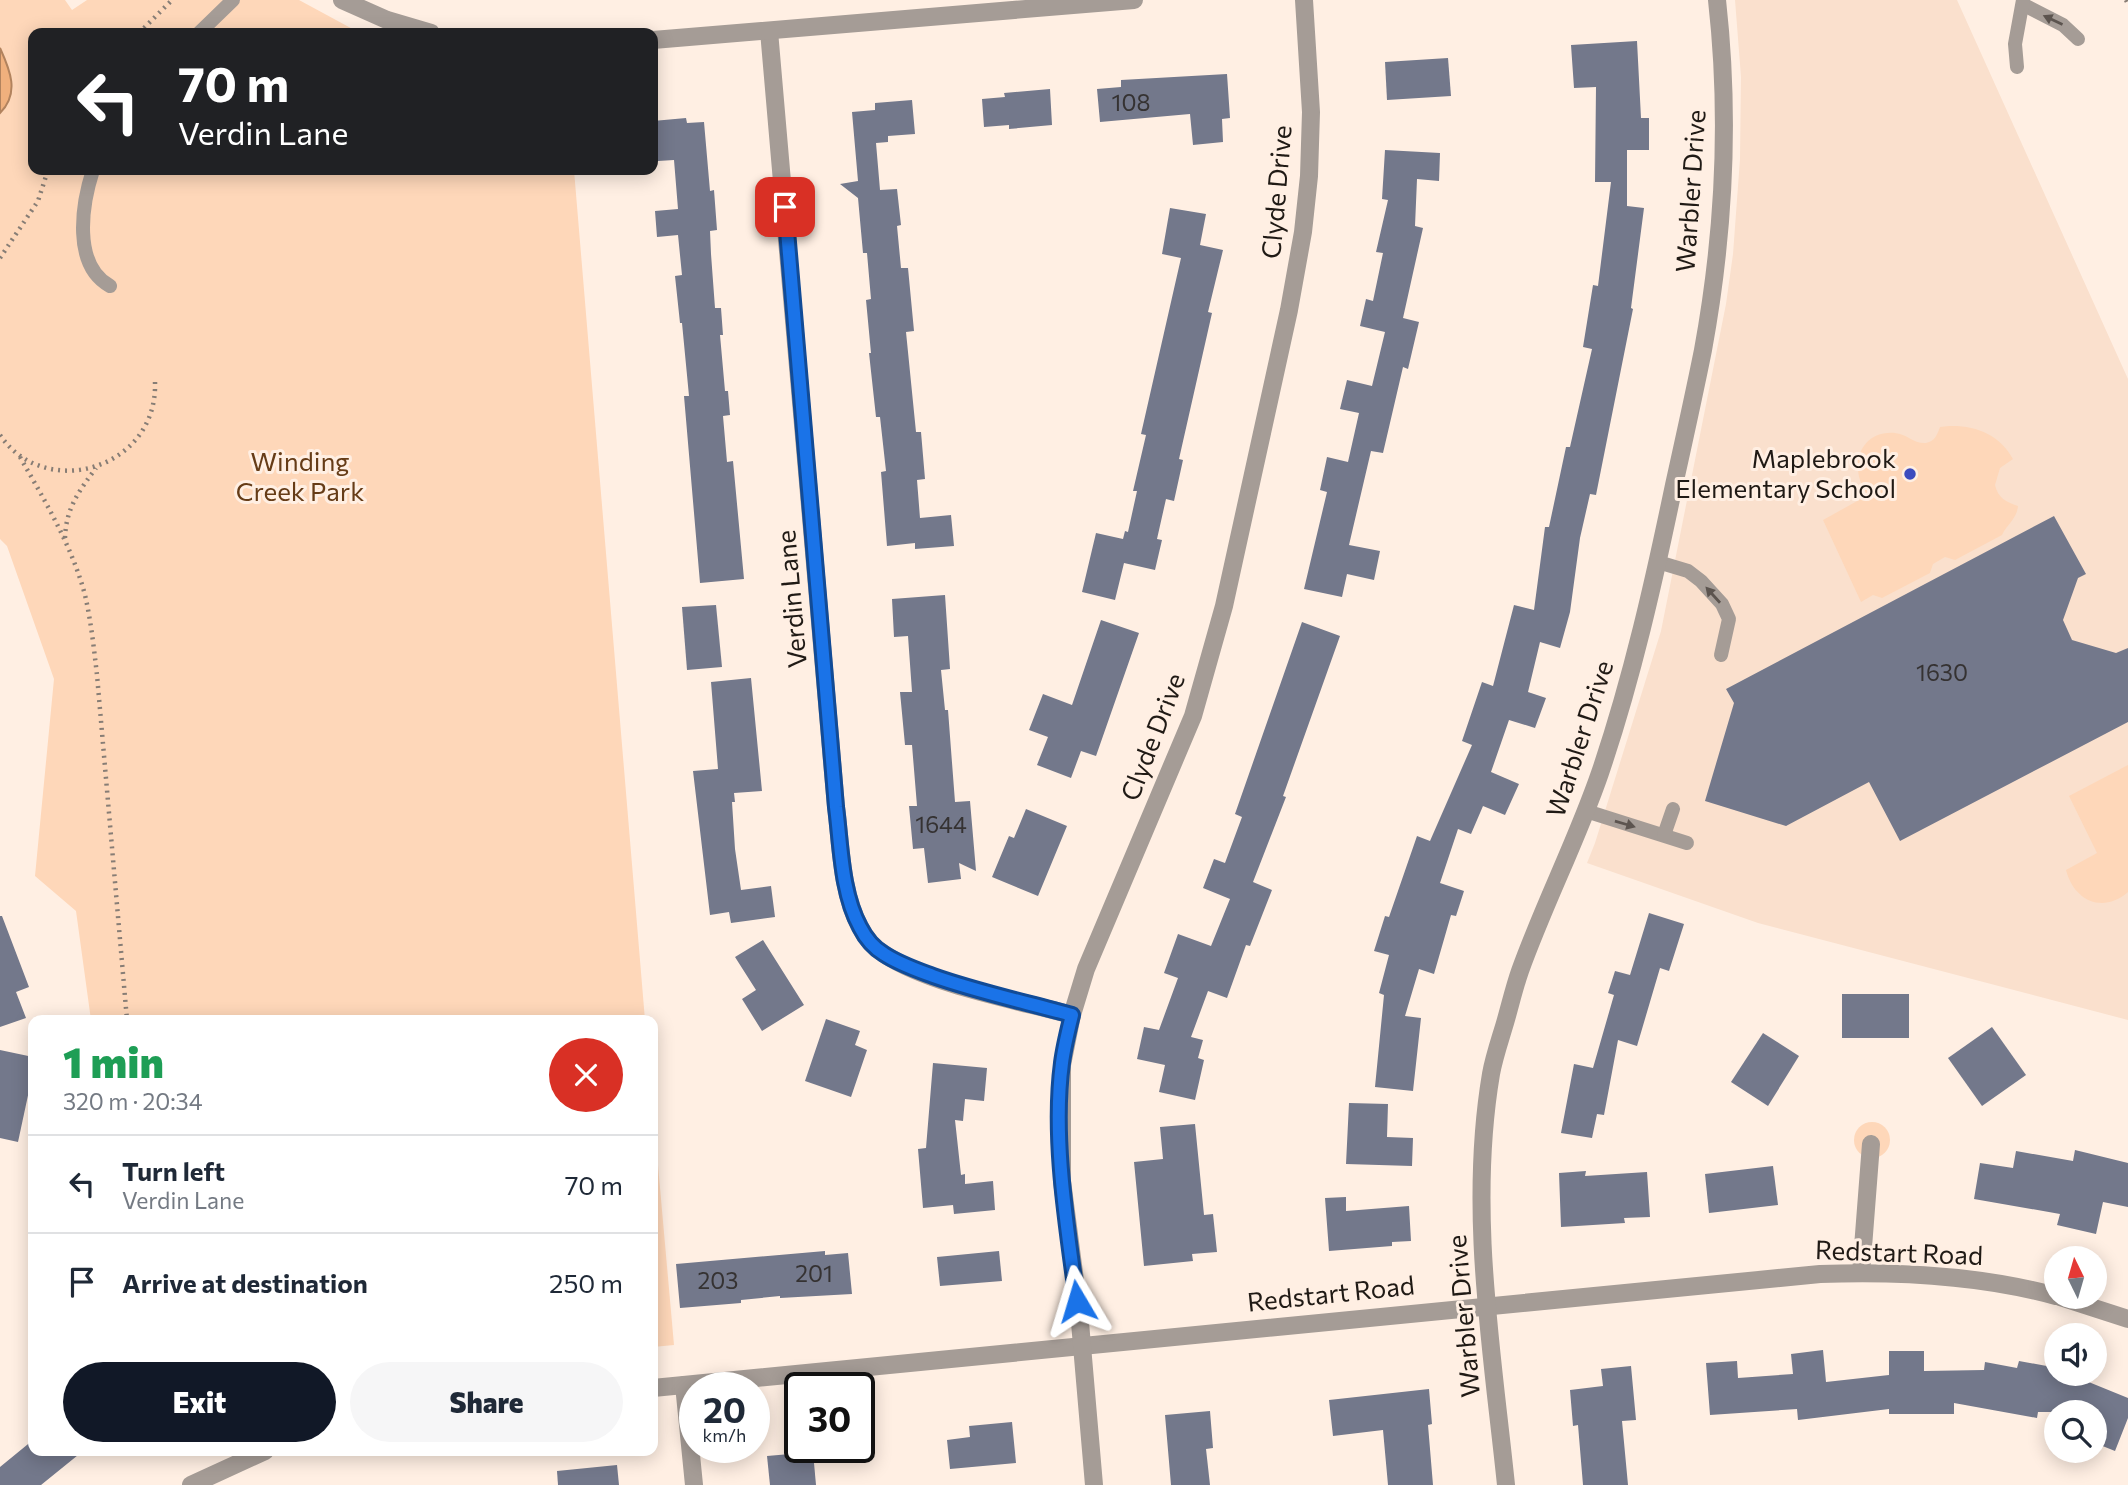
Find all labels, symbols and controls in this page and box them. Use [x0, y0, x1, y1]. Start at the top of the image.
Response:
one-way arrow [2043, 14, 2063, 26]
text: 70 m [178, 52, 289, 112]
icon: left [63, 56, 154, 147]
house number: 108 [1112, 88, 1150, 116]
street label: Warbler Drive [1668, 109, 1711, 273]
text: Verdin Lane [178, 112, 348, 152]
street label: Clyde Drive [1254, 124, 1297, 260]
pin [755, 177, 815, 237]
icon: arrive [766, 188, 804, 226]
place label: Maplebrook Elementary School [1675, 442, 1896, 503]
park label: Winding Creek Park [236, 445, 364, 506]
marker: Maplebrook Elementary School [1902, 466, 1918, 482]
street label: Verdin Lane [769, 529, 812, 669]
one-way arrow [1706, 587, 1722, 604]
street label: Warbler Drive [1539, 656, 1619, 821]
house number: 1630 [1916, 658, 1968, 686]
street label: Clyde Drive [1113, 668, 1190, 805]
house number: 1644 [915, 810, 967, 838]
one-way arrow [1615, 819, 1636, 829]
text: 1 min [63, 1035, 164, 1087]
button: close [549, 1038, 623, 1112]
text: 320 m · 20:34 [63, 1087, 203, 1115]
text: Turn left [122, 1155, 225, 1186]
icon: left [63, 1165, 101, 1203]
text: 70 m [565, 1169, 623, 1200]
text: Verdin Lane [122, 1186, 244, 1214]
street label: Redstart Road [1815, 1233, 1984, 1270]
street label: Warbler Drive [1440, 1234, 1485, 1399]
north arrow [2044, 1246, 2107, 1309]
map controls [2044, 1246, 2107, 1463]
house number: 201 [795, 1259, 833, 1287]
icon: arrive [63, 1263, 101, 1301]
position arrow [1040, 1264, 1114, 1338]
house number: 203 [698, 1266, 738, 1294]
text: Arrive at destination [122, 1267, 368, 1298]
text: 250 m [549, 1267, 623, 1298]
street label: Redstart Road [1246, 1268, 1416, 1317]
button: sound [2044, 1323, 2107, 1386]
button: Exit [63, 1362, 336, 1442]
button: Share [350, 1362, 623, 1442]
speed limit sign: 30 [784, 1372, 875, 1463]
text: 20 [703, 1387, 746, 1430]
button: search [2044, 1400, 2107, 1463]
text: km/h [703, 1424, 746, 1446]

